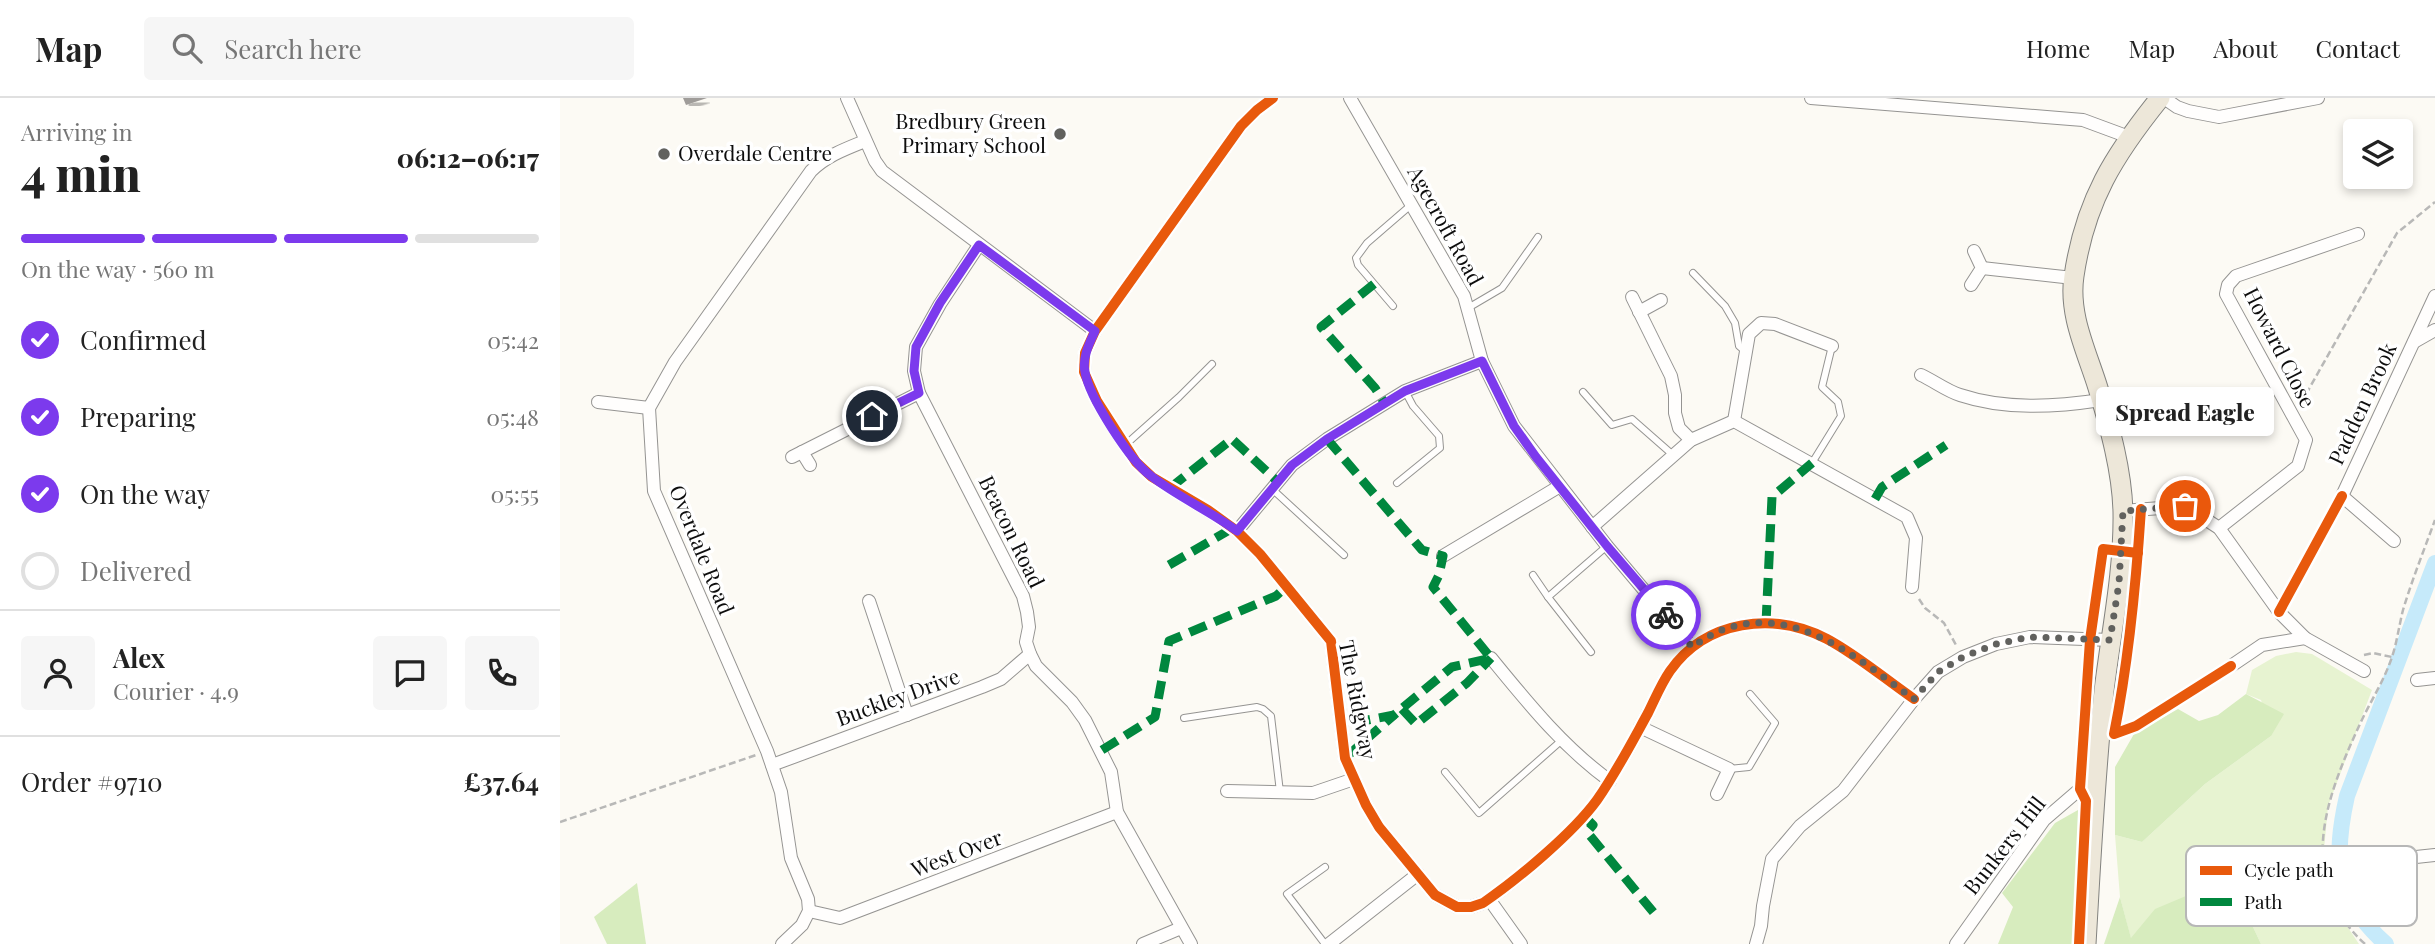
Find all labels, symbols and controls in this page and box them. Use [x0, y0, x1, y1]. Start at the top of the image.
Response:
search box [144, 17, 634, 80]
text: Map [35, 26, 102, 70]
icon: search [168, 29, 206, 67]
text: Search here [224, 31, 362, 66]
text: Home [2026, 32, 2090, 64]
text: Map [2128, 32, 2175, 64]
text: About [2213, 32, 2277, 64]
text: Contact [2315, 32, 2400, 64]
place label: Bredbury Green Primary School [895, 106, 1046, 158]
text: Arriving in [21, 116, 133, 147]
map controls [2343, 119, 2413, 189]
button: layers [2343, 119, 2413, 189]
marker: Bredbury Green Primary School [1052, 126, 1068, 142]
place label: Overdale Centre [678, 138, 832, 166]
text: 06:12–06:17 [397, 140, 539, 175]
text: 4 min [21, 142, 141, 204]
marker: Overdale Centre [656, 146, 672, 162]
street label: Agecroft Road [1402, 159, 1491, 290]
text: On the way · 560 m [21, 253, 214, 284]
street label: Howard Close [2238, 282, 2323, 412]
icon: check [21, 321, 59, 359]
text: Confirmed [80, 322, 207, 357]
text: 05:42 [487, 324, 539, 355]
street label: Padden Brook [2321, 337, 2402, 469]
pin [842, 386, 902, 446]
callout: Spread Eagle [2096, 387, 2274, 436]
text: Spread Eagle [2115, 396, 2255, 427]
icon: home [853, 397, 891, 435]
icon: check [21, 398, 59, 436]
text: Preparing [80, 399, 196, 434]
text: 05:48 [486, 401, 539, 432]
street label: Beacon Road [974, 470, 1052, 592]
icon: check [21, 475, 59, 513]
text: On the way [80, 476, 210, 511]
pin [2155, 476, 2215, 536]
text: 05:55 [490, 478, 539, 509]
street label: Overdale Road [664, 480, 742, 618]
icon: bag [2166, 487, 2204, 525]
text: Delivered [80, 553, 192, 588]
courier [1631, 580, 1701, 650]
icon: bike [1647, 596, 1685, 634]
button: person [21, 636, 95, 710]
button: chat [373, 636, 447, 710]
button: phone [465, 636, 539, 710]
street label: The Ridgway [1334, 638, 1384, 762]
text: Alex [113, 640, 165, 675]
street label: Buckley Drive [832, 661, 963, 731]
text: Courier · 4.9 [113, 675, 239, 706]
text: Order #9710 [21, 764, 163, 799]
text: £37.64 [463, 764, 539, 799]
street label: Bunkers Hill [1956, 790, 2051, 900]
street label: West Over [906, 822, 1006, 883]
legend [2186, 846, 2417, 926]
text: Cycle path [2244, 856, 2334, 882]
text: Path [2244, 888, 2282, 914]

